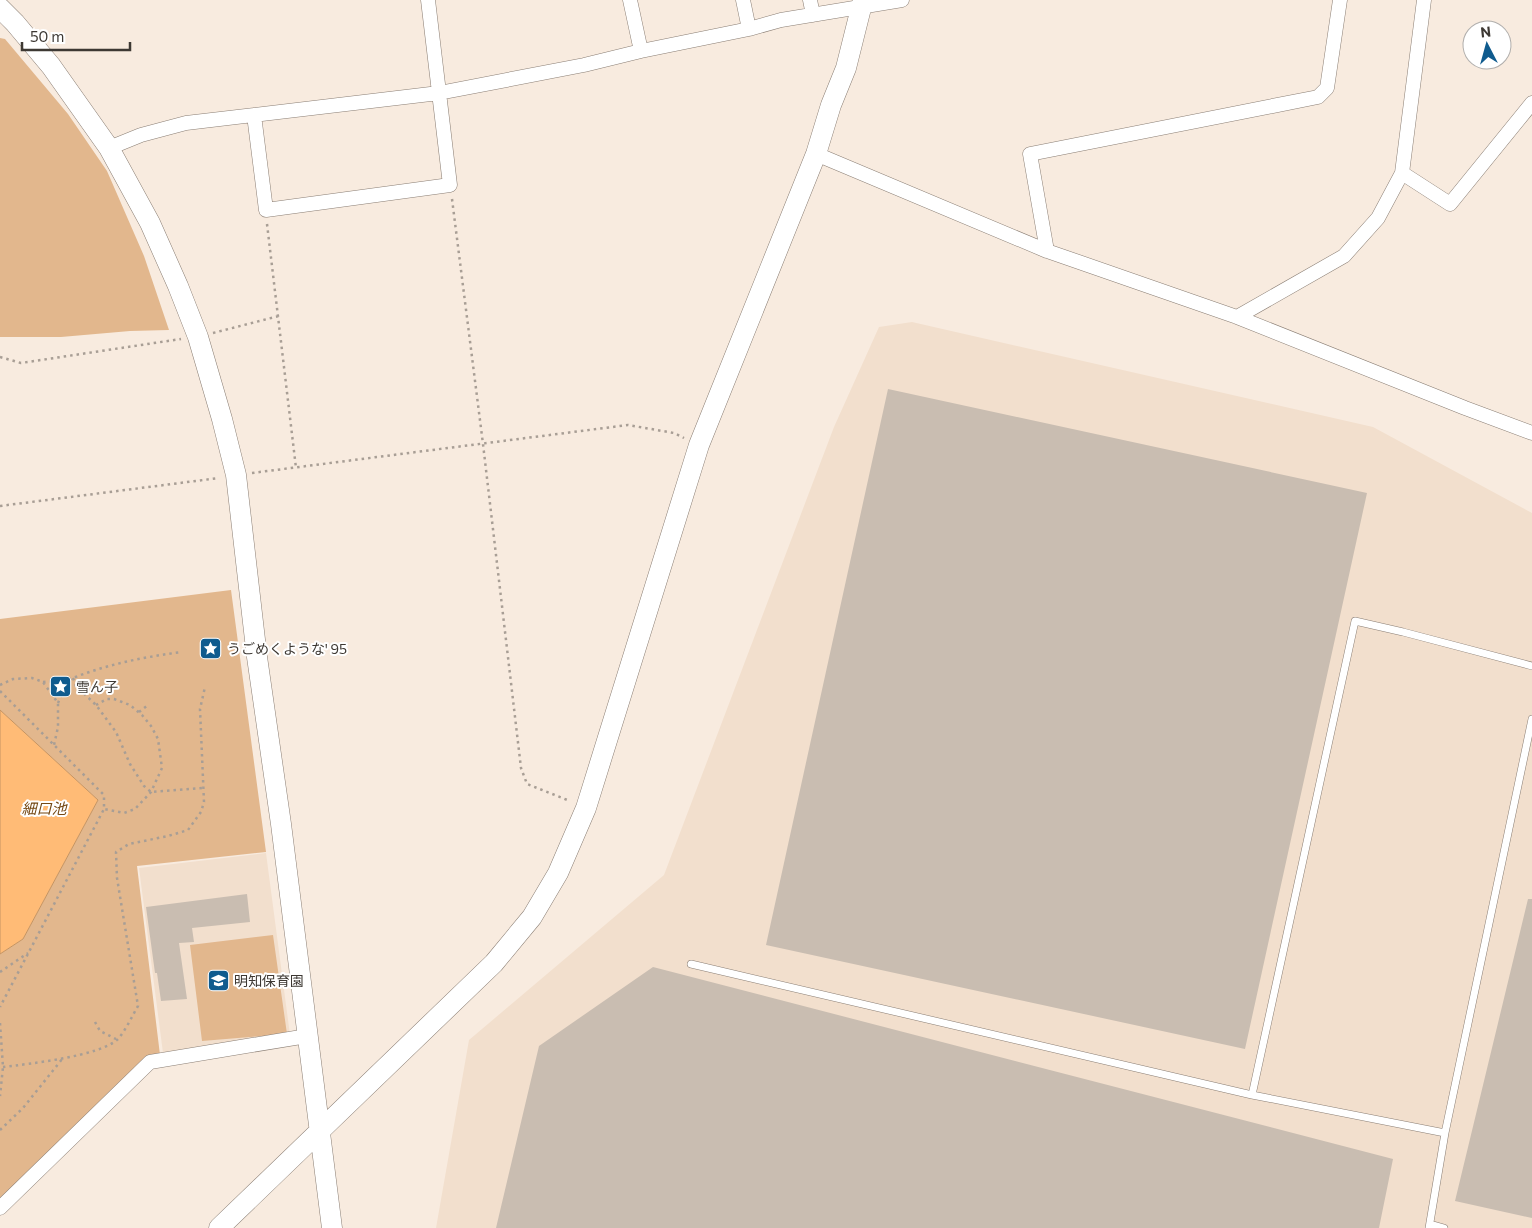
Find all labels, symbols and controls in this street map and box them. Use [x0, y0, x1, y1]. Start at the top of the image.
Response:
scale bar [22, 20, 130, 52]
north arrow [1462, 20, 1512, 70]
text: N [1479, 23, 1492, 41]
text: 50 m [30, 27, 64, 45]
place icon: うごめくような' 95 [199, 637, 223, 661]
place label: うごめくような' 95 [227, 640, 347, 657]
place icon: 雪ん子 [48, 675, 72, 699]
place label: 雪ん子 [76, 678, 118, 695]
water label: 細口池 [21, 799, 68, 817]
school or university icon: 明知保育園 [206, 969, 230, 993]
place label: 明知保育園 [234, 972, 304, 989]

